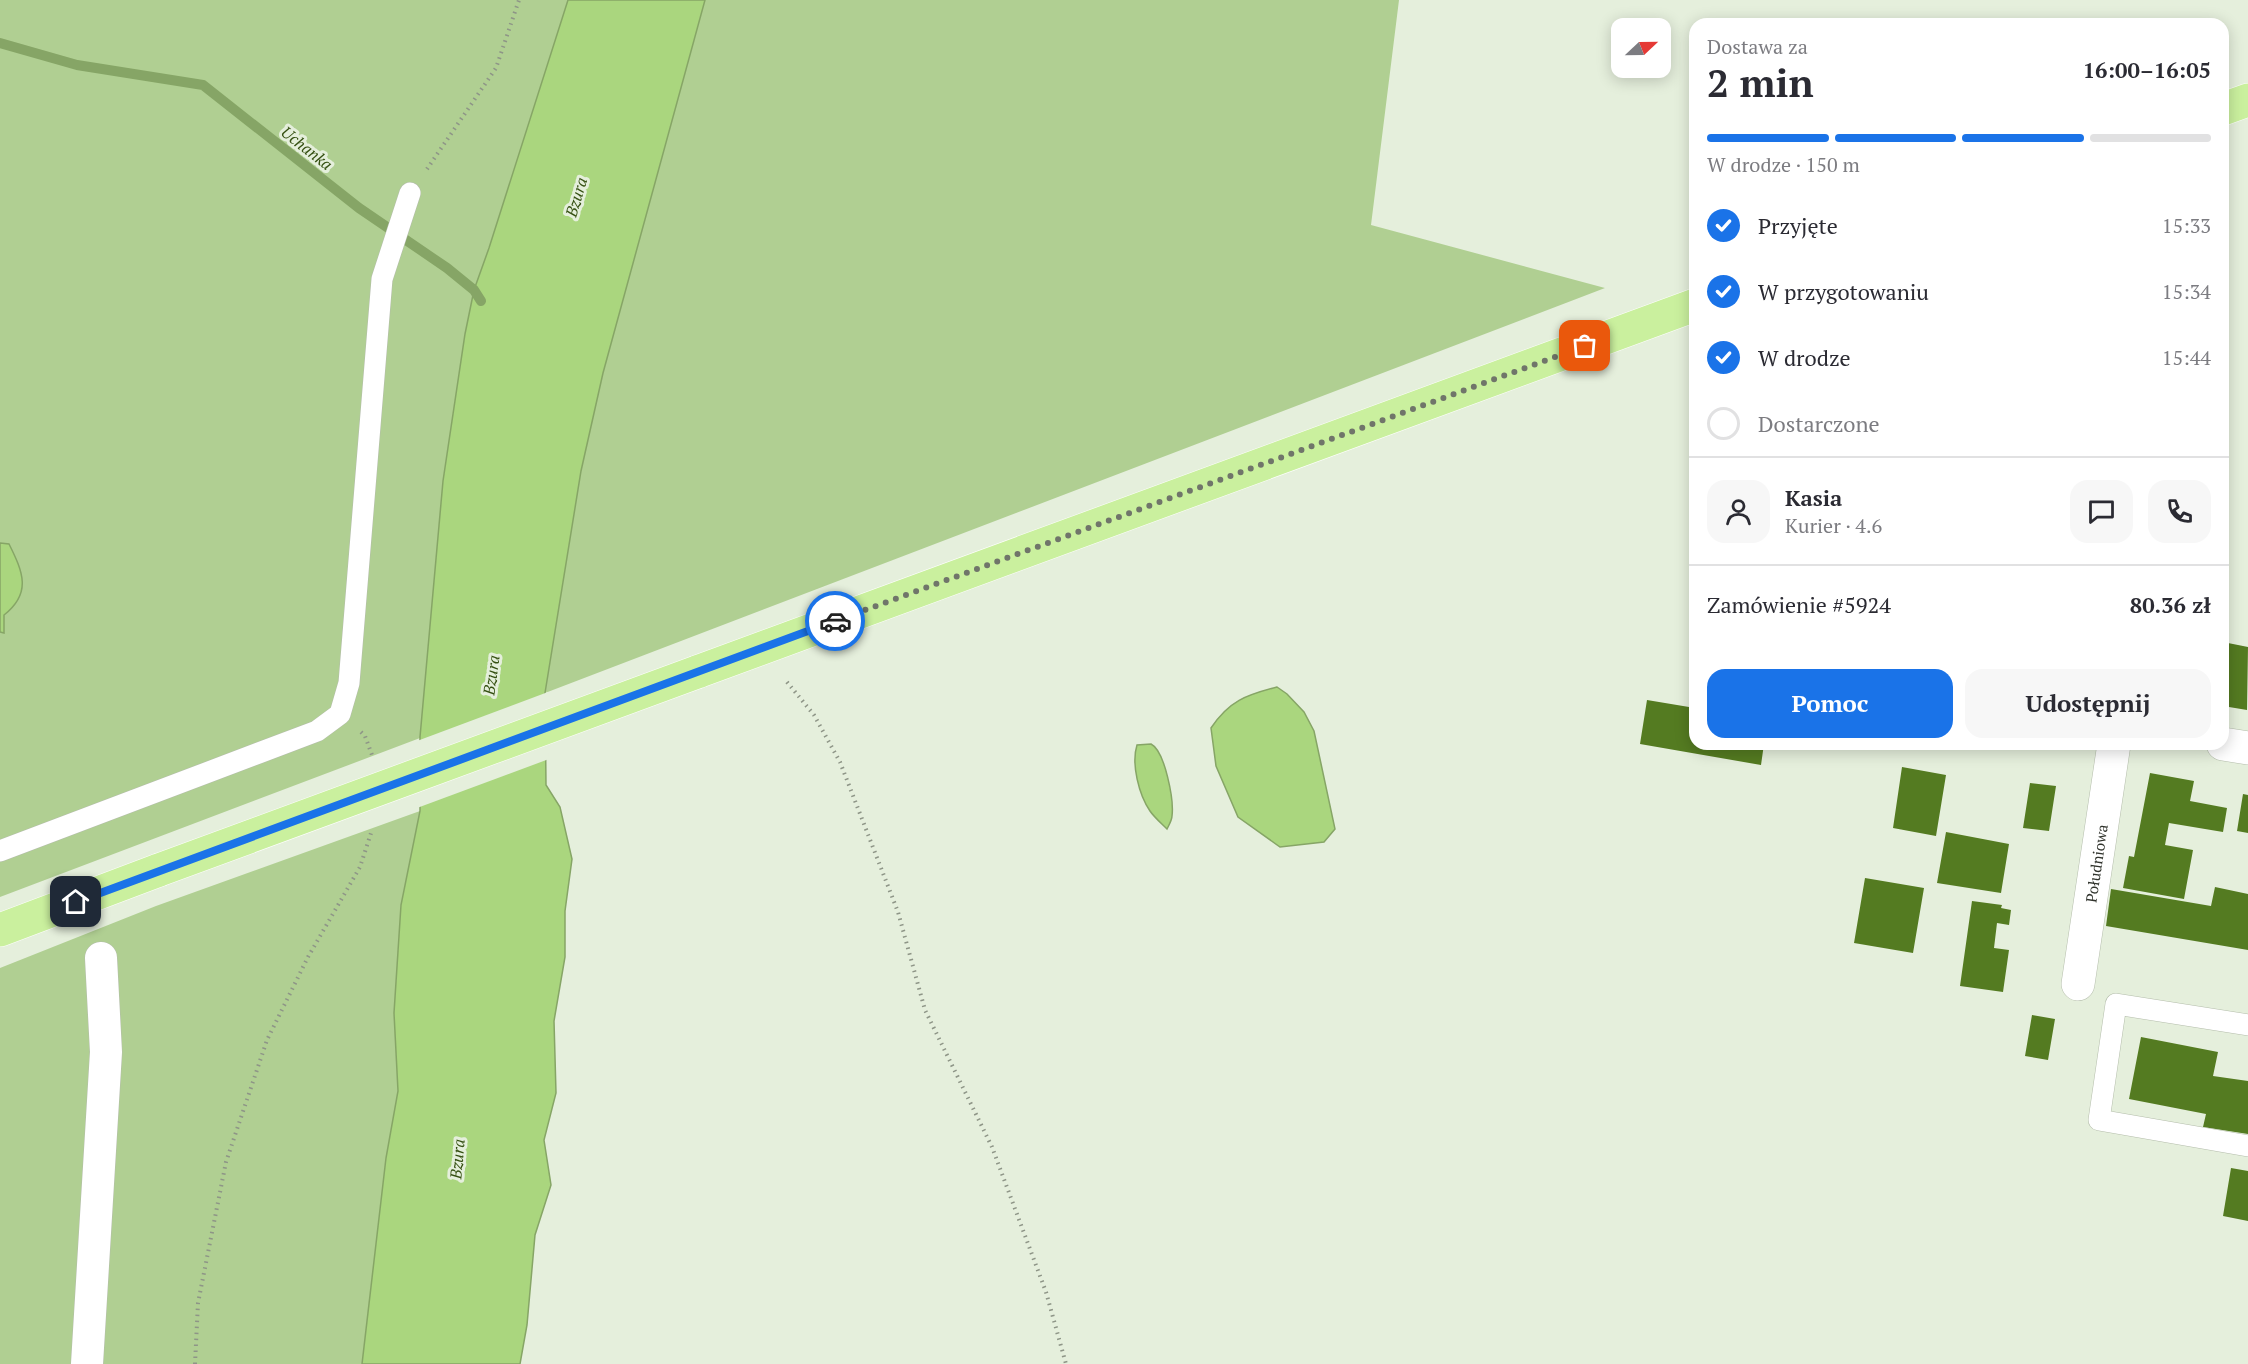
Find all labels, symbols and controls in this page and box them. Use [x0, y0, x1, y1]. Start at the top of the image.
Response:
north arrow [1611, 18, 1671, 78]
map controls [1611, 18, 1671, 78]
text: Dostawa za [1707, 33, 1808, 60]
text: 16:00–16:05 [2083, 55, 2211, 84]
text: 2 min [1707, 56, 1814, 108]
water label: Uchanka [277, 121, 337, 175]
text: W drodze · 150 m [1707, 151, 1860, 178]
water label: Bzura [559, 175, 592, 220]
icon: check [1707, 209, 1740, 242]
text: Przyjęte [1758, 211, 1838, 240]
text: 15:33 [2162, 212, 2211, 239]
icon: check [1707, 275, 1740, 308]
text: W przygotowaniu [1758, 277, 1929, 306]
text: 15:34 [2162, 278, 2211, 305]
pin [1559, 320, 1610, 371]
icon: bag [1568, 329, 1601, 362]
icon: check [1707, 341, 1740, 374]
text: W drodze [1758, 343, 1850, 372]
text: 15:44 [2162, 344, 2211, 371]
text: Dostarczone [1758, 409, 1880, 438]
button: person [1707, 480, 1770, 543]
button: chat [2070, 480, 2133, 543]
button: phone [2148, 480, 2211, 543]
text: Kasia [1785, 483, 1842, 512]
text: Kurier · 4.6 [1785, 512, 1882, 539]
text: Zamówienie #5924 [1707, 590, 1891, 619]
text: 80.36 zł [2130, 590, 2211, 619]
courier [805, 591, 865, 651]
icon: car [819, 605, 852, 638]
water label: Bzura [477, 654, 505, 697]
button: Pomoc [1707, 669, 1953, 738]
button: Udostępnij [1965, 669, 2211, 738]
street label: Południowa [2080, 823, 2112, 904]
pin [50, 876, 101, 927]
icon: home [59, 885, 92, 918]
water label: Bzura [444, 1138, 470, 1181]

